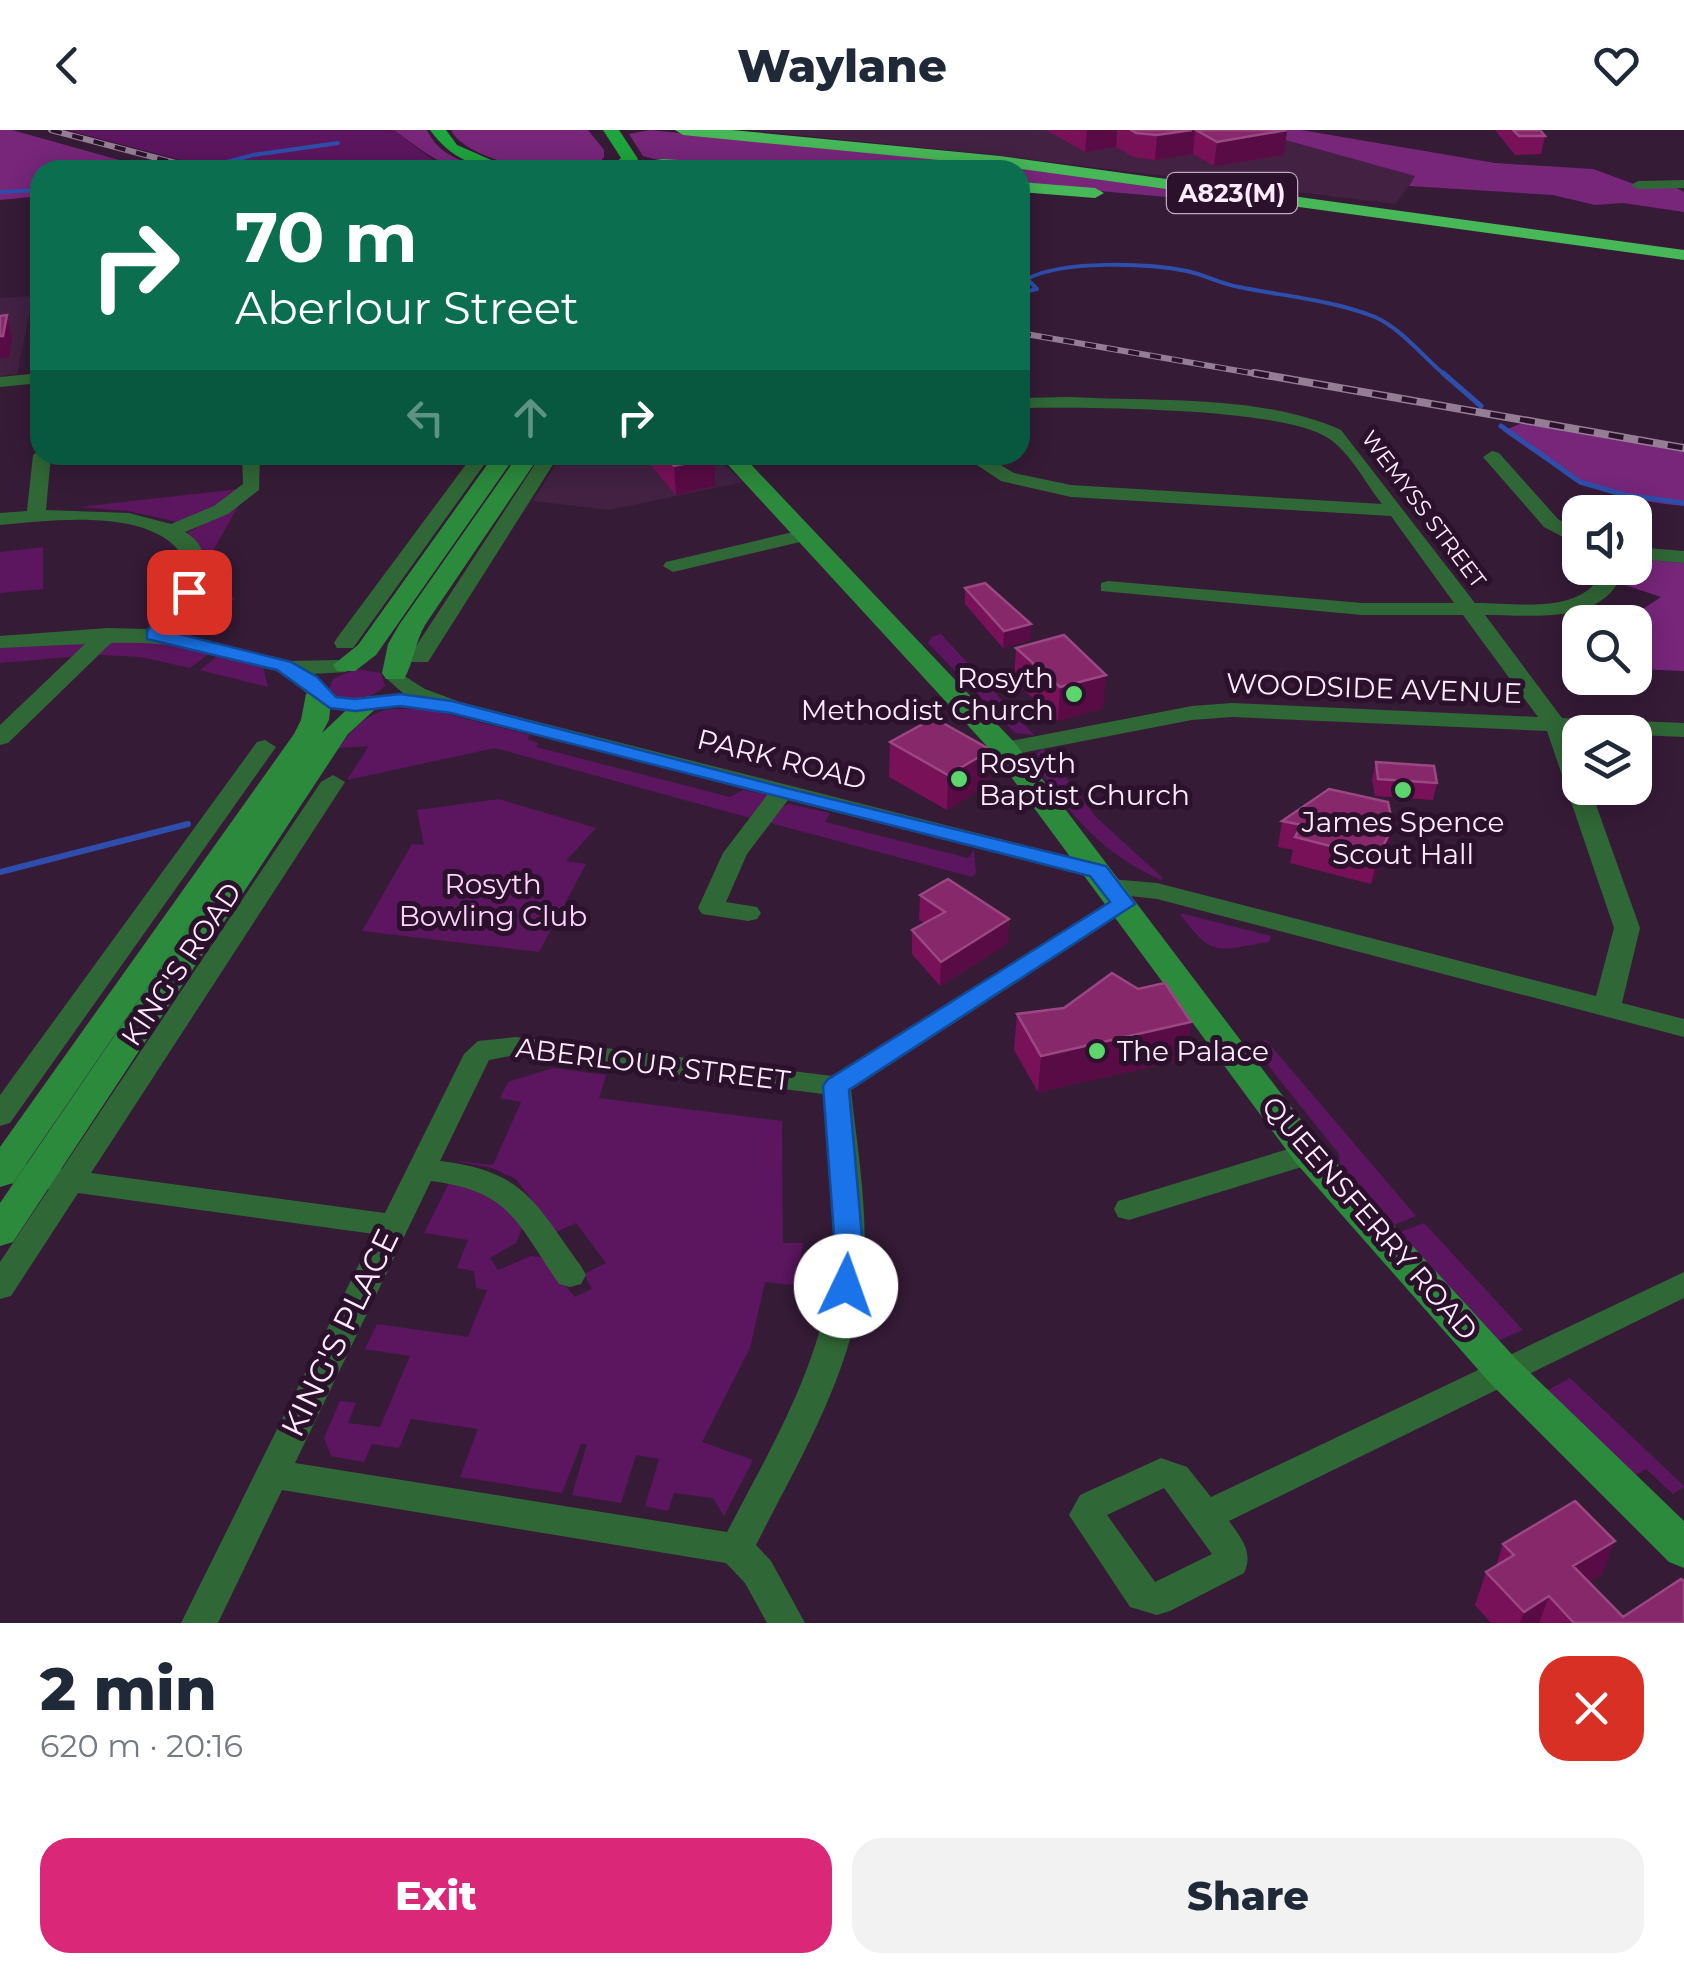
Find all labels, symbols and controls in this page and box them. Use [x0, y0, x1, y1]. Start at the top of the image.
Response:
icon: back [40, 38, 95, 93]
text: Waylane [737, 38, 947, 93]
icon: heart [1589, 38, 1644, 93]
road number: A823(M) [1167, 173, 1297, 213]
text: 70 m [235, 194, 418, 280]
icon: right [70, 200, 200, 330]
text: Aberlour Street [235, 280, 579, 335]
icon: left [398, 390, 453, 445]
icon: ahead [503, 390, 558, 445]
icon: right [608, 390, 663, 445]
street label: WEMYSS STREET [1356, 425, 1492, 594]
map controls [1562, 495, 1652, 805]
button: sound [1562, 495, 1652, 585]
pin [147, 550, 232, 635]
icon: arrive [162, 565, 217, 620]
button: search [1562, 605, 1652, 695]
place label: Rosyth Methodist Church [801, 661, 1054, 727]
street label: WOODSIDE AVENUE [1225, 666, 1523, 710]
marker: Rosyth Methodist Church [1063, 683, 1085, 705]
button: layers [1562, 715, 1652, 805]
street label: PARK ROAD [694, 722, 870, 796]
place label: Rosyth Baptist Church [979, 746, 1190, 812]
marker: Rosyth Baptist Church [948, 768, 970, 790]
marker: James Spence Scout Hall [1392, 779, 1414, 801]
place label: James Spence Scout Hall [1301, 805, 1504, 871]
park label: Rosyth Bowling Club [399, 867, 587, 933]
street label: KING'S ROAD [114, 876, 248, 1052]
street label: ABERLOUR STREET [514, 1030, 792, 1098]
place label: The Palace [1117, 1034, 1269, 1068]
marker: The Palace [1086, 1040, 1108, 1062]
street label: QUEENSFERRY ROAD [1255, 1089, 1485, 1347]
street label: KING'S PLACE [273, 1223, 407, 1443]
position arrow [794, 1234, 898, 1338]
text: 2 min [40, 1652, 217, 1725]
button: close [1539, 1656, 1644, 1761]
text: 620 m · 20:16 [40, 1726, 243, 1765]
button: Exit [40, 1838, 832, 1953]
button: Share [852, 1838, 1644, 1953]

